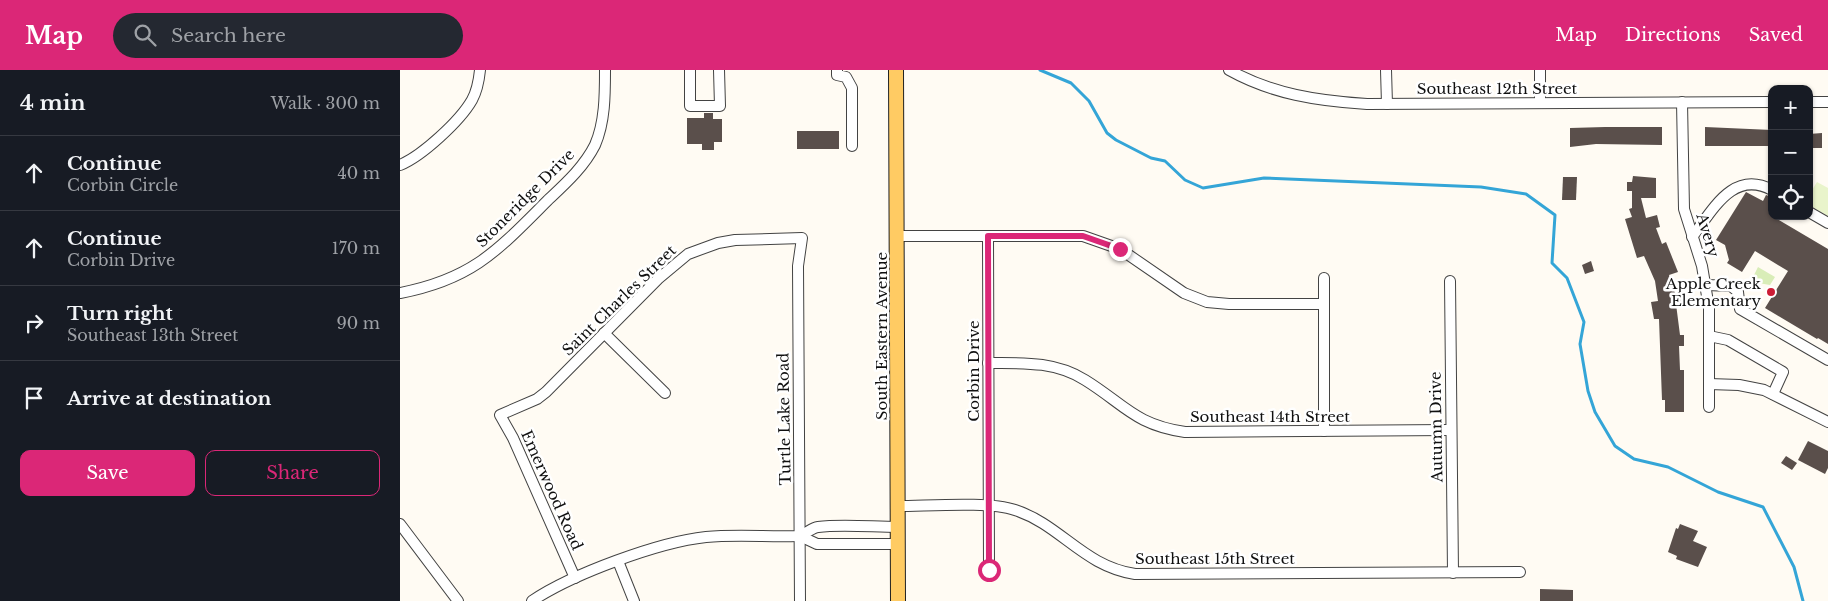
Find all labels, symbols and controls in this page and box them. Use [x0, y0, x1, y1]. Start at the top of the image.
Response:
search box [113, 13, 463, 58]
text: Map [25, 21, 83, 50]
icon: search [131, 21, 159, 49]
text: Search here [171, 24, 286, 47]
text: Map [1555, 24, 1597, 46]
text: Directions [1625, 24, 1721, 46]
text: Saved [1749, 24, 1803, 46]
street label: Southeast 12th Street [1417, 79, 1578, 98]
map controls [1768, 85, 1813, 220]
button: + [1768, 85, 1813, 130]
text: 4 min [20, 90, 86, 116]
text: Walk · 300 m [271, 93, 380, 113]
button: − [1768, 130, 1813, 175]
street label: Stoneridge Drive [472, 145, 578, 251]
text: Continue [67, 152, 162, 175]
icon: ahead [20, 159, 48, 187]
text: 40 m [337, 163, 380, 183]
text: Corbin Circle [67, 175, 178, 195]
button: locate [1768, 175, 1813, 220]
street label: Avery [1692, 210, 1724, 260]
text: Continue [67, 227, 162, 250]
icon: ahead [20, 234, 48, 262]
text: 170 m [332, 238, 380, 258]
route end [1109, 238, 1132, 261]
street label: Saint Charles Street [558, 241, 680, 359]
text: Corbin Drive [67, 250, 175, 270]
street label: South Eastern Avenue [872, 252, 891, 420]
place label: Apple Creek Elementary [1665, 274, 1762, 310]
marker: Apple Creek Elementary [1765, 286, 1777, 298]
text: Turn right [67, 302, 173, 325]
icon: right [20, 309, 48, 337]
text: 90 m [337, 313, 380, 333]
street label: Corbin Drive [964, 320, 983, 422]
text: Southeast 13th Street [67, 325, 238, 345]
street label: Turtle Lake Road [773, 353, 795, 485]
street label: Autumn Drive [1426, 371, 1446, 484]
icon: arrive [20, 384, 48, 412]
text: Arrive at destination [67, 387, 271, 410]
street label: Southeast 14th Street [1190, 407, 1350, 426]
street label: Emerwood Road [517, 427, 587, 553]
button: Save [20, 450, 195, 496]
button: Share [205, 450, 380, 496]
street label: Southeast 15th Street [1135, 549, 1295, 568]
route start [978, 559, 1001, 582]

